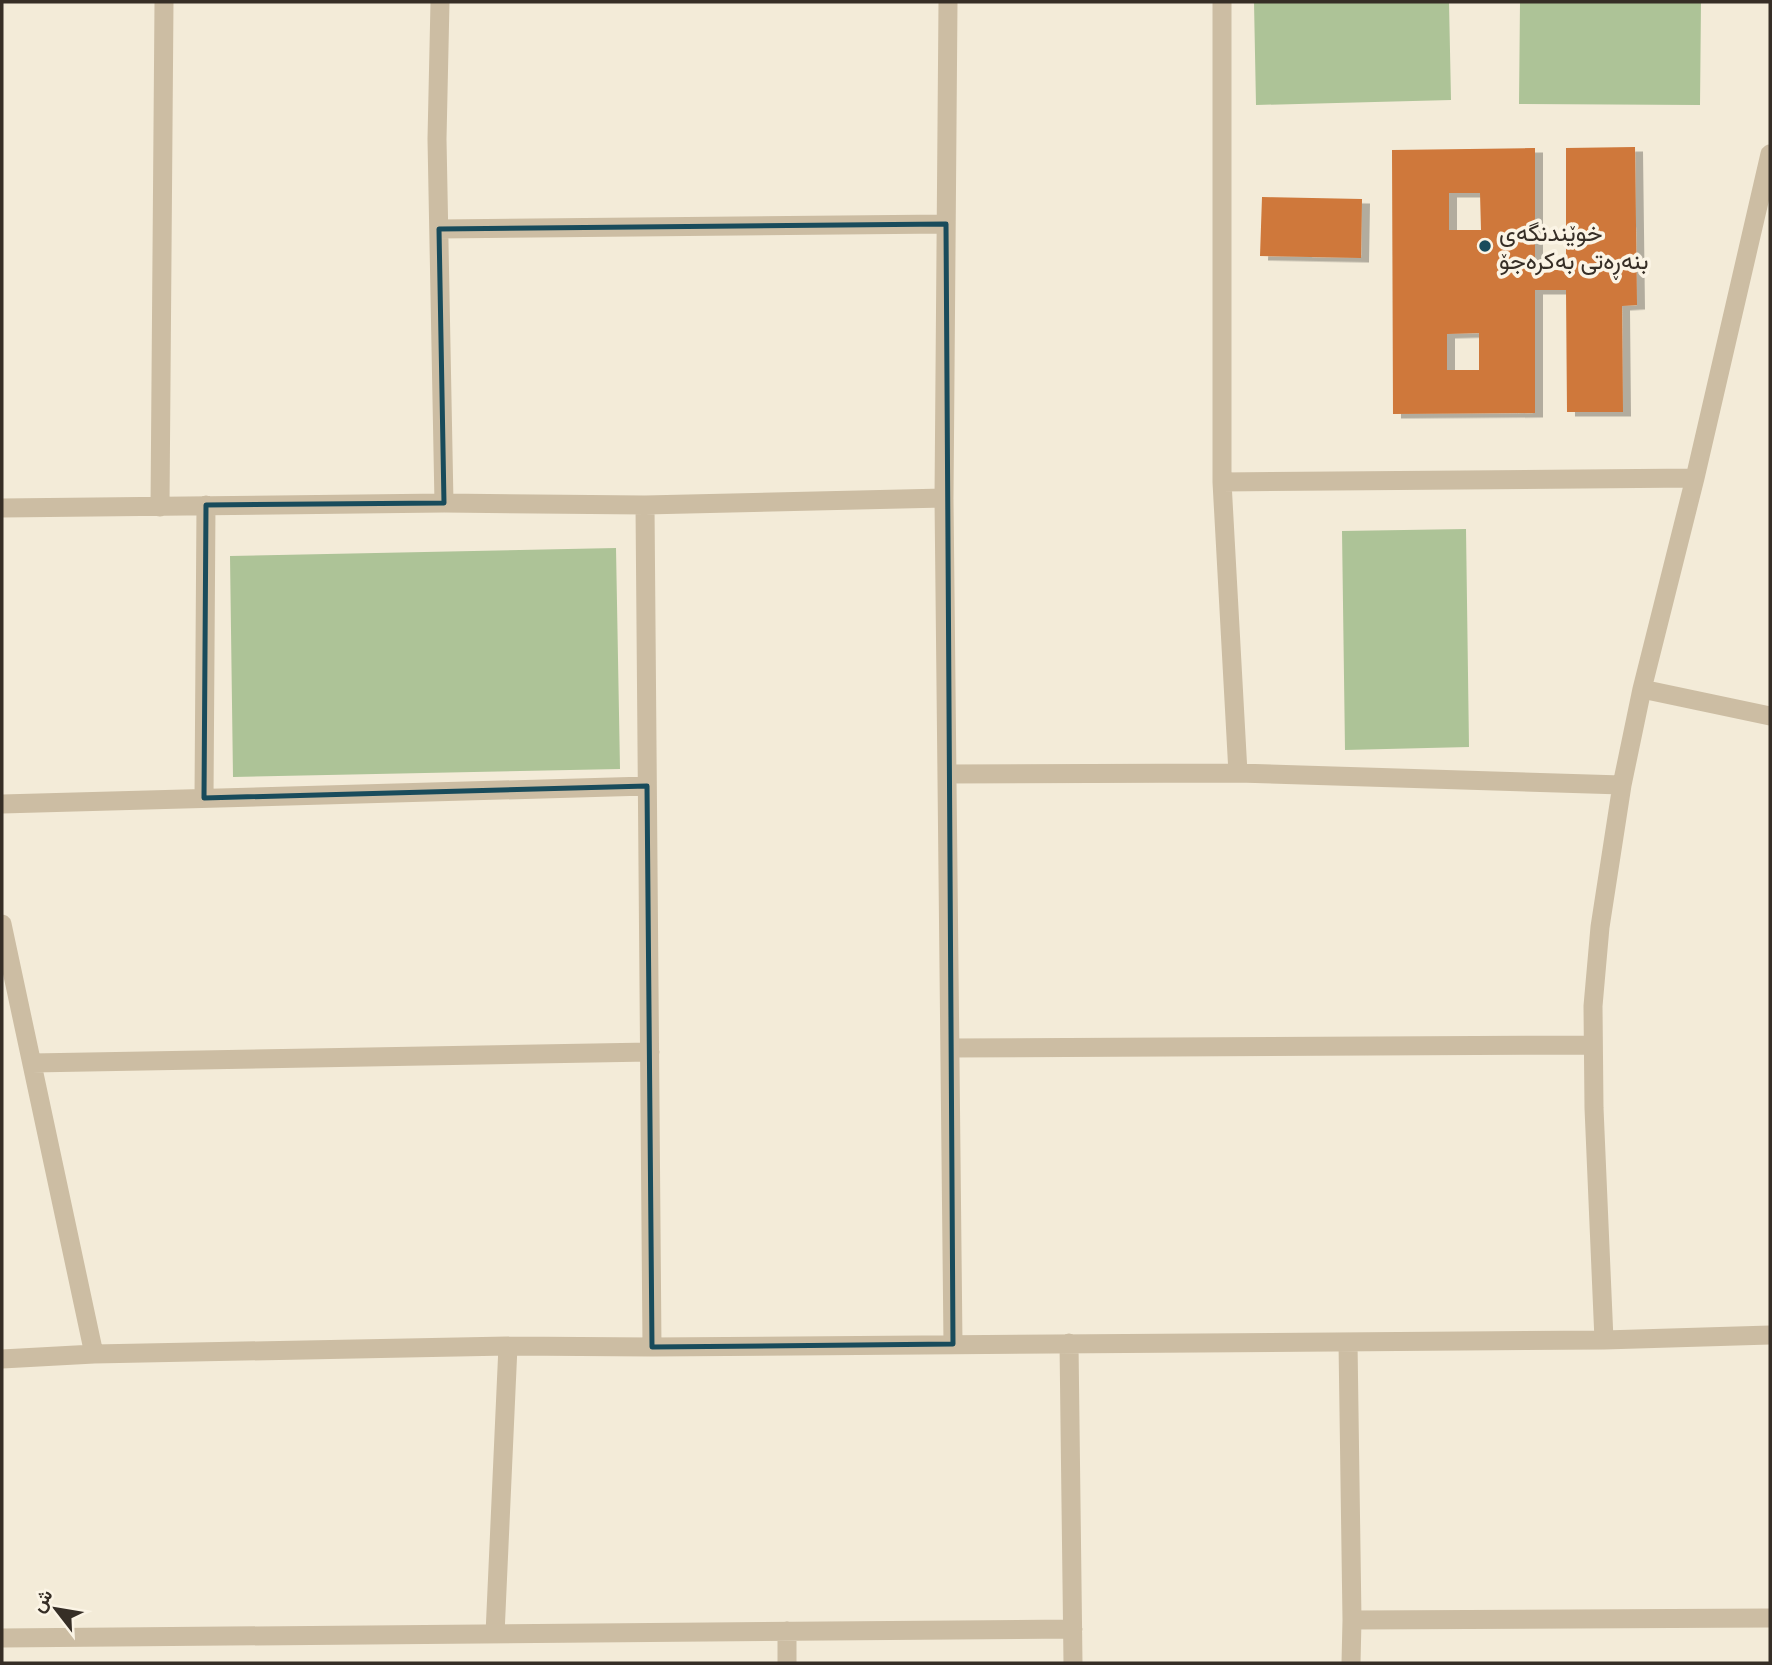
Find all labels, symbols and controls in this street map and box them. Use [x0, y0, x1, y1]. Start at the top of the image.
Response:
place label: خوێندنگەی بنەڕەتی بەکرەجۆ [1499, 218, 1649, 280]
marker: خوێندنگەی بنەڕەتی بەکرەجۆ [1477, 238, 1493, 254]
north arrow [21, 1574, 91, 1644]
text: ش [26, 1585, 58, 1616]

